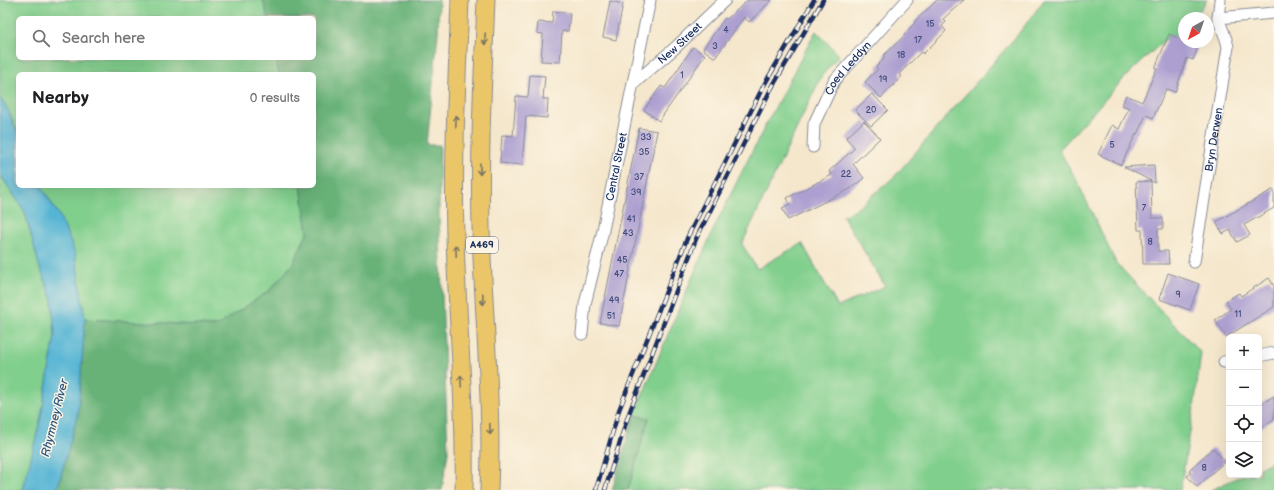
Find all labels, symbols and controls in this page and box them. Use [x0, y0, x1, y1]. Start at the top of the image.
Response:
north arrow [1178, 12, 1214, 48]
search box [16, 16, 316, 60]
street label: New Street [655, 19, 705, 66]
house number: 15 [926, 19, 934, 30]
house number: 4 [723, 25, 729, 36]
icon: search [30, 27, 52, 49]
text: Search here [62, 29, 145, 48]
one-way arrow [481, 32, 488, 45]
house number: 17 [914, 35, 923, 46]
street label: Coed Leddyn [822, 38, 873, 97]
house number: 3 [712, 41, 718, 52]
house number: 18 [897, 50, 905, 61]
house number: 1 [680, 70, 684, 81]
house number: 19 [879, 74, 887, 85]
text: Nearby [32, 88, 89, 108]
text: 0 results [250, 90, 300, 106]
house number: 20 [866, 105, 876, 116]
street label: Bryn Derwen [1202, 107, 1225, 172]
one-way arrow [452, 115, 460, 128]
street label: Central Street [603, 131, 629, 202]
house number: 33 [640, 132, 652, 143]
house number: 5 [1109, 140, 1115, 151]
house number: 35 [639, 147, 649, 158]
one-way arrow [477, 162, 484, 175]
house number: 22 [841, 169, 852, 180]
house number: 37 [634, 172, 645, 183]
house number: 39 [631, 187, 641, 198]
house number: 7 [1142, 203, 1147, 214]
house number: 41 [627, 214, 635, 225]
house number: 43 [622, 228, 634, 239]
road number: A469 [466, 237, 498, 253]
house number: 8 [1147, 237, 1153, 248]
one-way arrow [452, 245, 459, 258]
house number: 45 [617, 255, 627, 266]
house number: 47 [614, 269, 625, 280]
house number: 9 [1175, 289, 1181, 300]
one-way arrow [480, 292, 487, 305]
house number: 49 [609, 295, 619, 306]
house number: 11 [1235, 309, 1241, 320]
house number: 51 [607, 311, 615, 322]
map controls [1226, 334, 1262, 478]
button: + [1226, 334, 1262, 370]
button: − [1226, 370, 1262, 406]
one-way arrow [458, 375, 465, 388]
water label: Rhymney River [38, 376, 72, 458]
button: locate [1226, 406, 1262, 442]
one-way arrow [486, 422, 494, 435]
button: layers [1226, 442, 1262, 478]
house number: 8 [1201, 463, 1207, 474]

